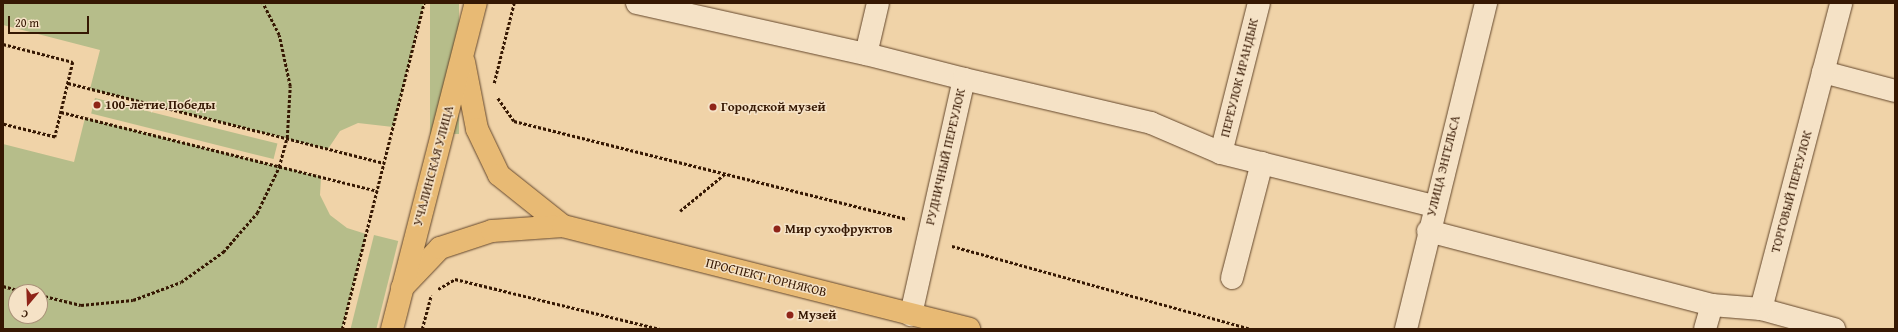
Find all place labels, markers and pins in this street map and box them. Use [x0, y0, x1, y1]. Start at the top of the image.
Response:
place label: 100-летие Победы [105, 97, 215, 113]
place label: Городской музей [721, 99, 826, 115]
marker: 100-летие Победы [92, 100, 102, 110]
marker: Городской музей [708, 102, 718, 112]
place label: Мир сухофруктов [785, 221, 893, 237]
marker: Мир сухофруктов [772, 224, 782, 234]
place label: Музей [798, 307, 837, 323]
marker: Музей [785, 310, 795, 320]

